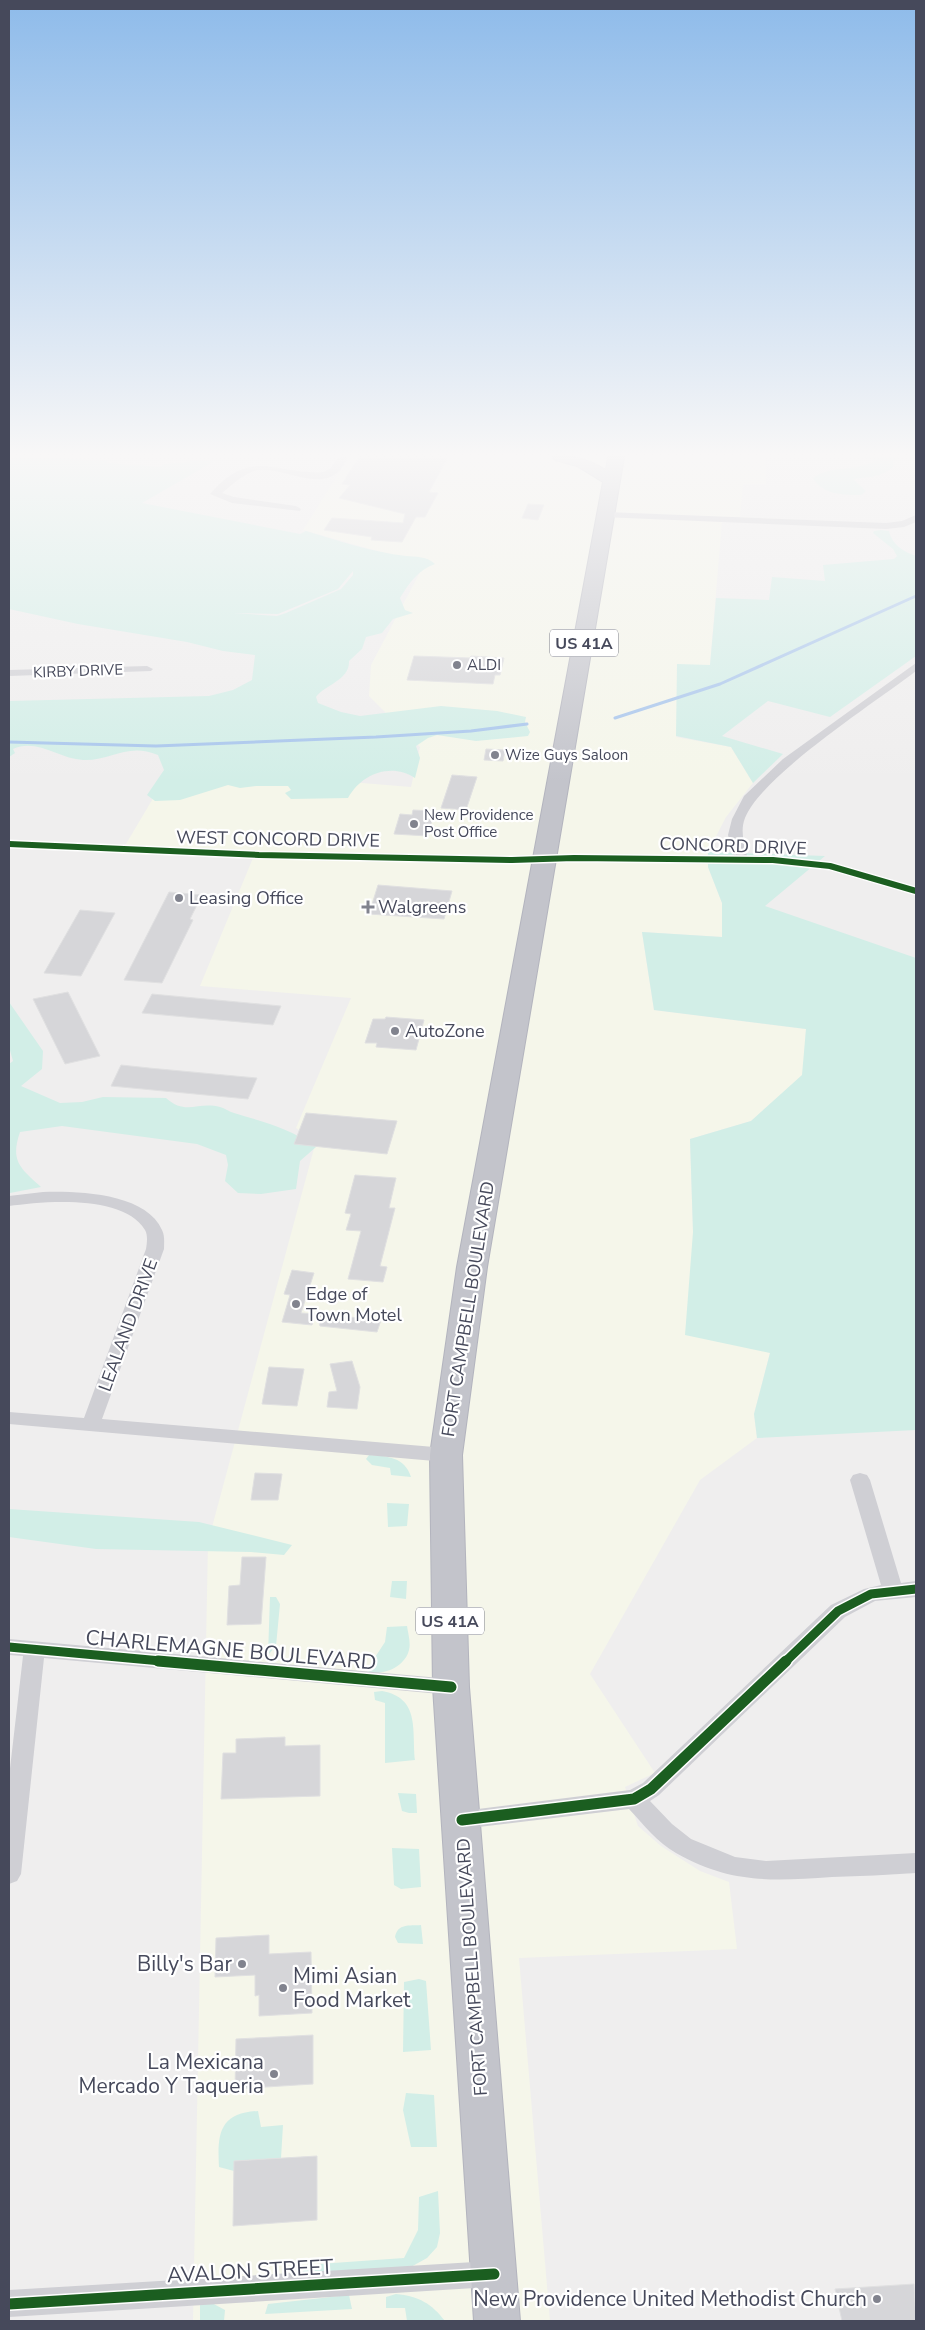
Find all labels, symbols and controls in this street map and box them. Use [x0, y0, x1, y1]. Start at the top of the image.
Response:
road number: US 41A [550, 630, 618, 656]
place label: ALDI [467, 655, 501, 675]
street label: KIRBY DRIVE [33, 659, 123, 683]
marker: ALDI [451, 659, 463, 671]
place label: Wize Guys Saloon [505, 745, 628, 765]
marker: Wize Guys Saloon [489, 749, 501, 761]
place label: New Providence Post Office [424, 805, 534, 842]
marker: New Providence Post Office [408, 818, 420, 830]
street label: WEST CONCORD DRIVE [176, 825, 380, 853]
street label: CONCORD DRIVE [659, 831, 807, 861]
place label: Leasing Office [189, 886, 303, 910]
marker: Leasing Office [173, 892, 185, 904]
place label: Walgreens [378, 895, 466, 919]
marker: Walgreens [362, 901, 374, 913]
place label: AutoZone [405, 1019, 485, 1043]
marker: AutoZone [389, 1025, 401, 1037]
street label: FORT CAMPBELL BOULEVARD [436, 1180, 500, 1438]
street label: LEALAND DRIVE [93, 1255, 163, 1395]
place label: Edge of Town Motel [306, 1282, 402, 1327]
marker: Edge of Town Motel [290, 1298, 302, 1310]
road number: US 41A [416, 1608, 484, 1634]
street label: CHARLEMAGNE BOULEVARD [84, 1623, 378, 1677]
street label: FORT CAMPBELL BOULEVARD [451, 1837, 493, 2097]
place label: Billy's Bar [137, 1950, 232, 1978]
marker: Billy's Bar [236, 1958, 248, 1970]
place label: Mimi Asian Food Market [293, 1962, 411, 2014]
marker: Mimi Asian Food Market [277, 1982, 289, 1994]
place label: La Mexicana Mercado Y Taqueria [79, 2048, 264, 2100]
marker: La Mexicana Mercado Y Taqueria [268, 2068, 280, 2080]
street label: AVALON STREET [166, 2253, 334, 2289]
place label: New Providence United Methodist Church [473, 2285, 867, 2313]
marker: New Providence United Methodist Church [871, 2293, 883, 2305]

